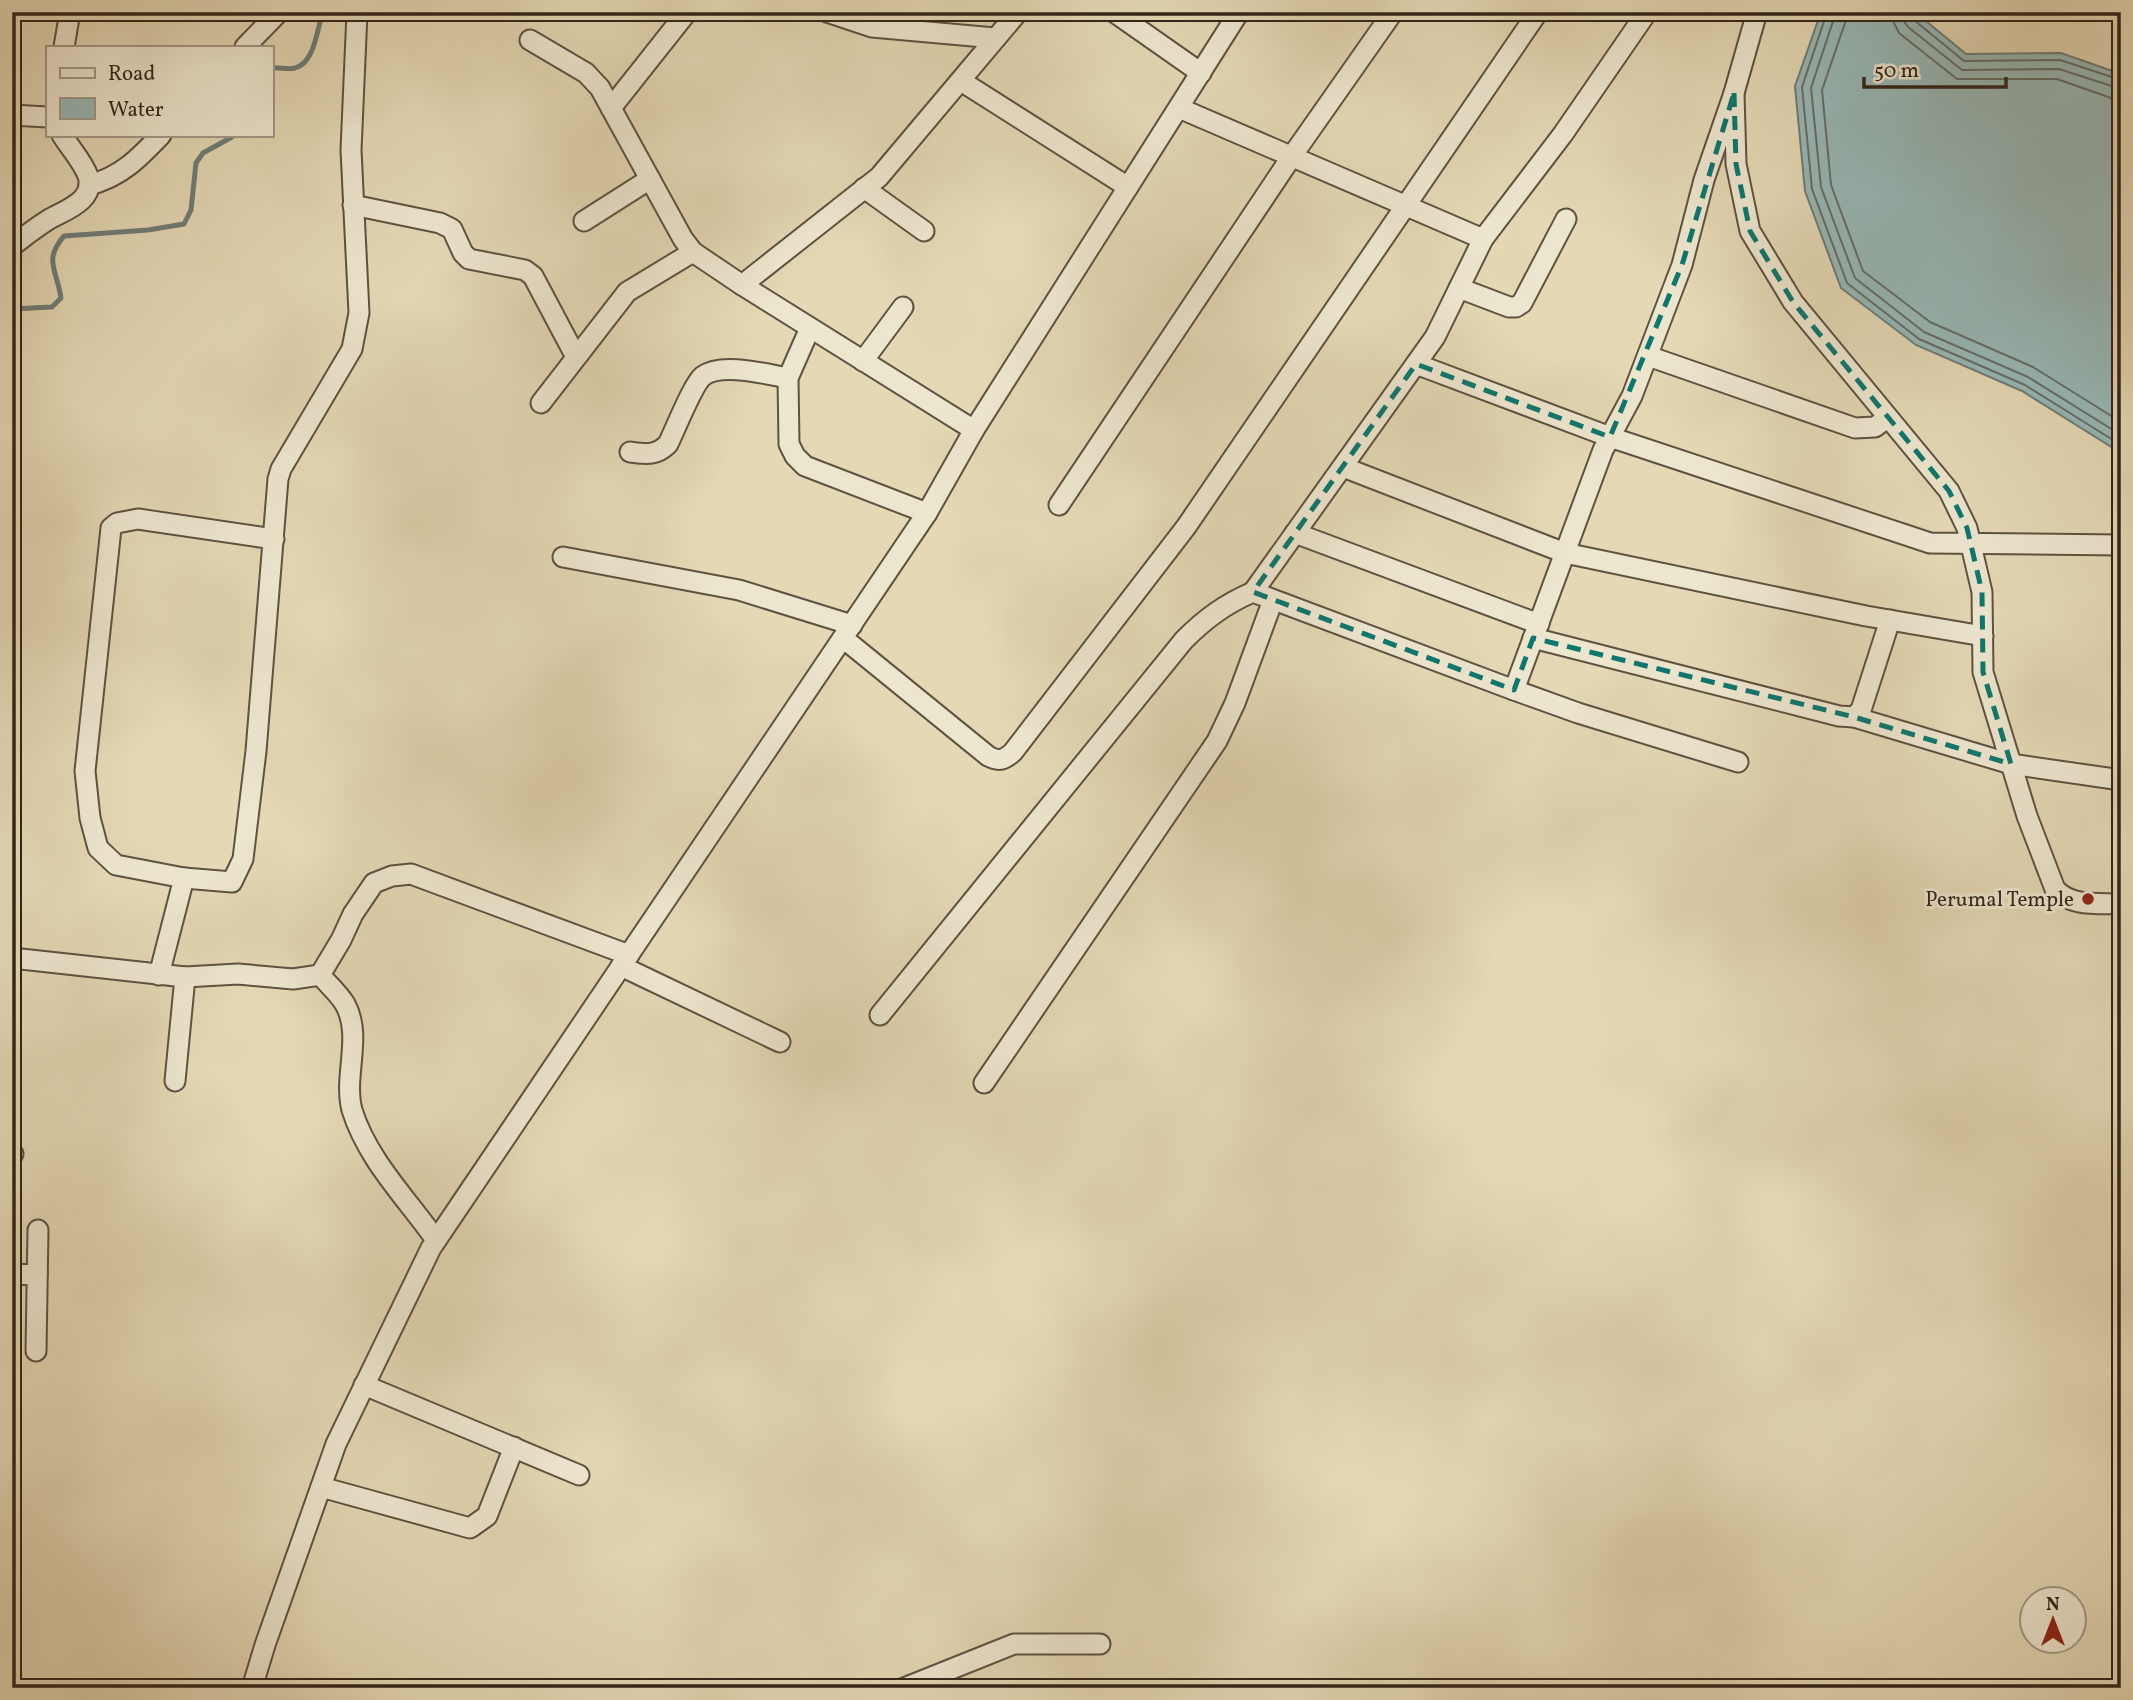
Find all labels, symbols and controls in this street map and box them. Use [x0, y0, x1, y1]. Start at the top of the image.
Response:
legend [46, 46, 273, 136]
scale bar [1864, 46, 2005, 90]
text: 50 m [1874, 57, 1919, 86]
text: Road [108, 60, 155, 89]
text: Water [108, 96, 164, 125]
place label: Perumal Temple [1925, 886, 2074, 915]
marker: Perumal Temple [2080, 891, 2096, 907]
north arrow [2018, 1584, 2088, 1654]
text: N [2046, 1592, 2060, 1618]

